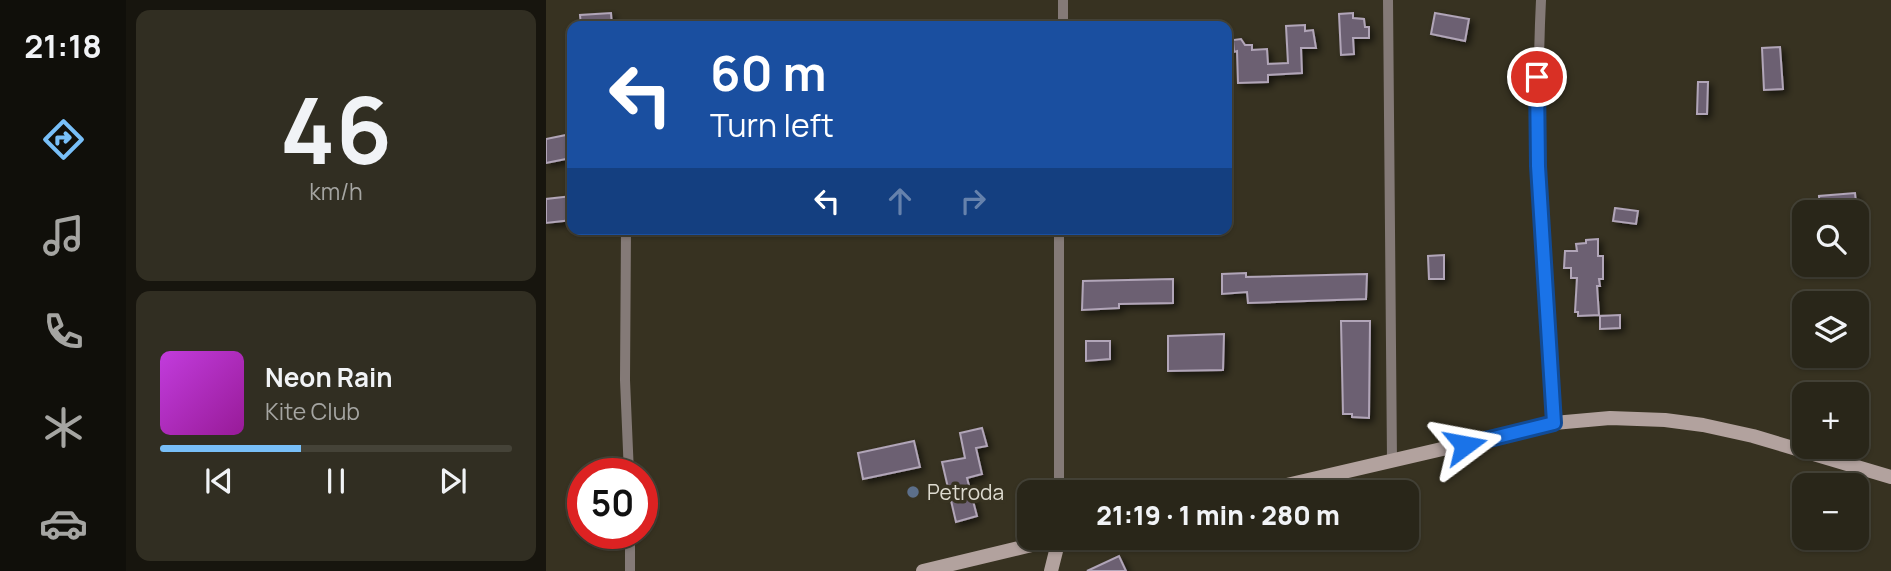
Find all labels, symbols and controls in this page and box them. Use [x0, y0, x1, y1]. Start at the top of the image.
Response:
text: 21:18 [24, 24, 102, 68]
text: 60 m [710, 39, 827, 106]
pin [1507, 47, 1567, 107]
icon: left [595, 49, 686, 140]
icon: arrive [1518, 58, 1556, 96]
text: 46 [280, 67, 392, 191]
text: Turn left [710, 103, 834, 147]
icon: directions [39, 115, 88, 164]
text: km/h [309, 175, 363, 207]
icon: left [808, 182, 846, 220]
icon: ahead [881, 182, 919, 220]
icon: right [954, 182, 992, 220]
map controls [1792, 200, 1869, 550]
button: search [1792, 200, 1869, 277]
icon: music [39, 211, 88, 260]
button: layers [1792, 291, 1869, 368]
icon: phone [39, 307, 88, 356]
text: Neon Rain [265, 359, 393, 395]
button: + [1792, 382, 1869, 459]
text: Kite Club [265, 395, 360, 427]
icon: climate [39, 403, 88, 452]
position arrow [1428, 408, 1502, 482]
speed limit sign: 50 [567, 458, 658, 549]
icon: previous [200, 462, 238, 500]
icon: pause [317, 462, 355, 500]
icon: next [434, 462, 472, 500]
button: − [1792, 473, 1869, 550]
place label: Petroda [927, 478, 1004, 506]
marker: Petroda [905, 484, 921, 500]
text: 21:19 · 1 min · 280 m [1096, 497, 1340, 533]
icon: car [39, 499, 88, 548]

